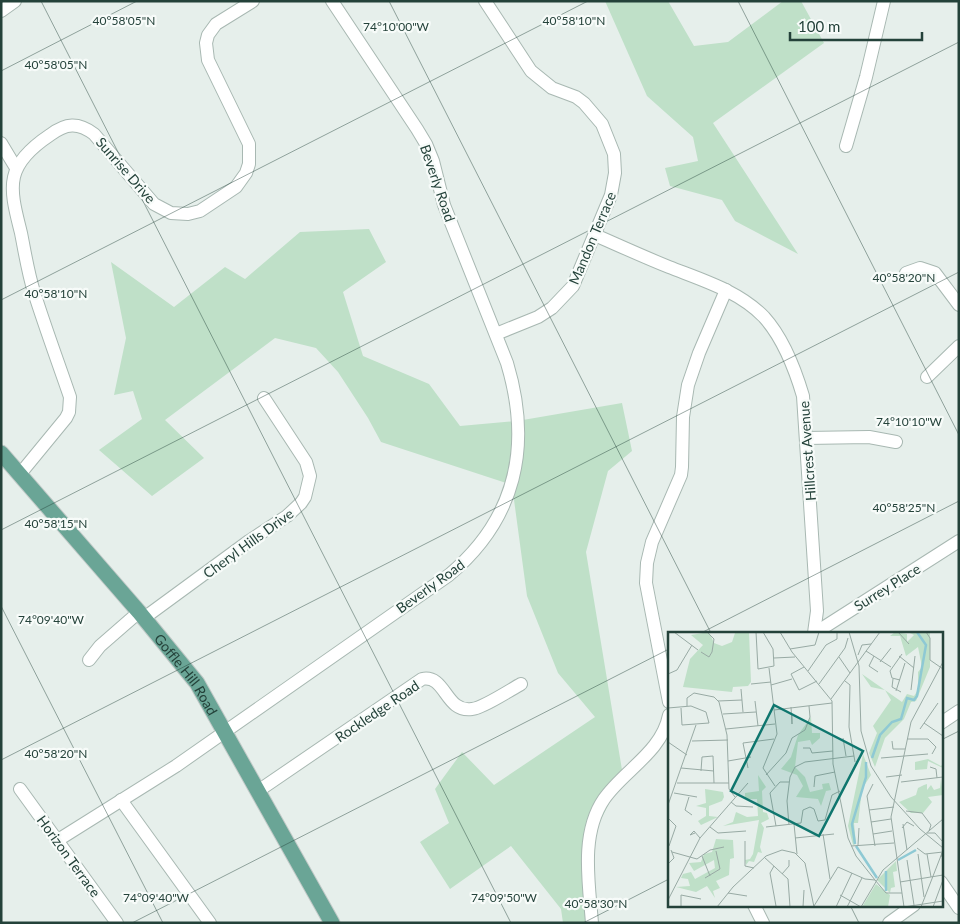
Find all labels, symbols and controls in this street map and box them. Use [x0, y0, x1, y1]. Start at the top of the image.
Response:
scale bar [790, 10, 922, 42]
text: 40°58'05"N [93, 13, 155, 28]
text: 40°58'10"N [543, 13, 605, 28]
text: 100 m [798, 17, 840, 35]
text: 74°10'00"W [363, 19, 430, 34]
text: 40°58'05"N [25, 57, 87, 72]
street label: Sunrise Drive [93, 133, 159, 207]
street label: Beverly Road [417, 142, 459, 224]
street label: Mandon Terrace [565, 189, 619, 287]
text: 40°58'20"N [873, 270, 935, 285]
text: 40°58'10"N [25, 286, 87, 301]
street label: Hillcrest Avenue [795, 401, 819, 501]
text: 74°10'10"W [876, 414, 943, 429]
text: 40°58'25"N [873, 500, 935, 515]
street label: Cheryl Hills Drive [200, 505, 296, 581]
text: 40°58'15"N [25, 516, 87, 531]
street label: Beverly Road [392, 555, 468, 617]
street label: Surrey Place [851, 560, 923, 614]
text: 74°09'40"W [18, 612, 85, 627]
street label: Goffle Hill Road [151, 630, 222, 718]
inset map [668, 632, 942, 906]
street label: Rockledge Road [332, 677, 422, 745]
text: 40°58'20"N [25, 746, 87, 761]
street label: Horizon Terrace [34, 812, 104, 900]
text: 74°09'40"W [123, 890, 190, 905]
text: 74°09'50"W [471, 890, 538, 905]
text: 40°58'30"N [565, 896, 627, 911]

